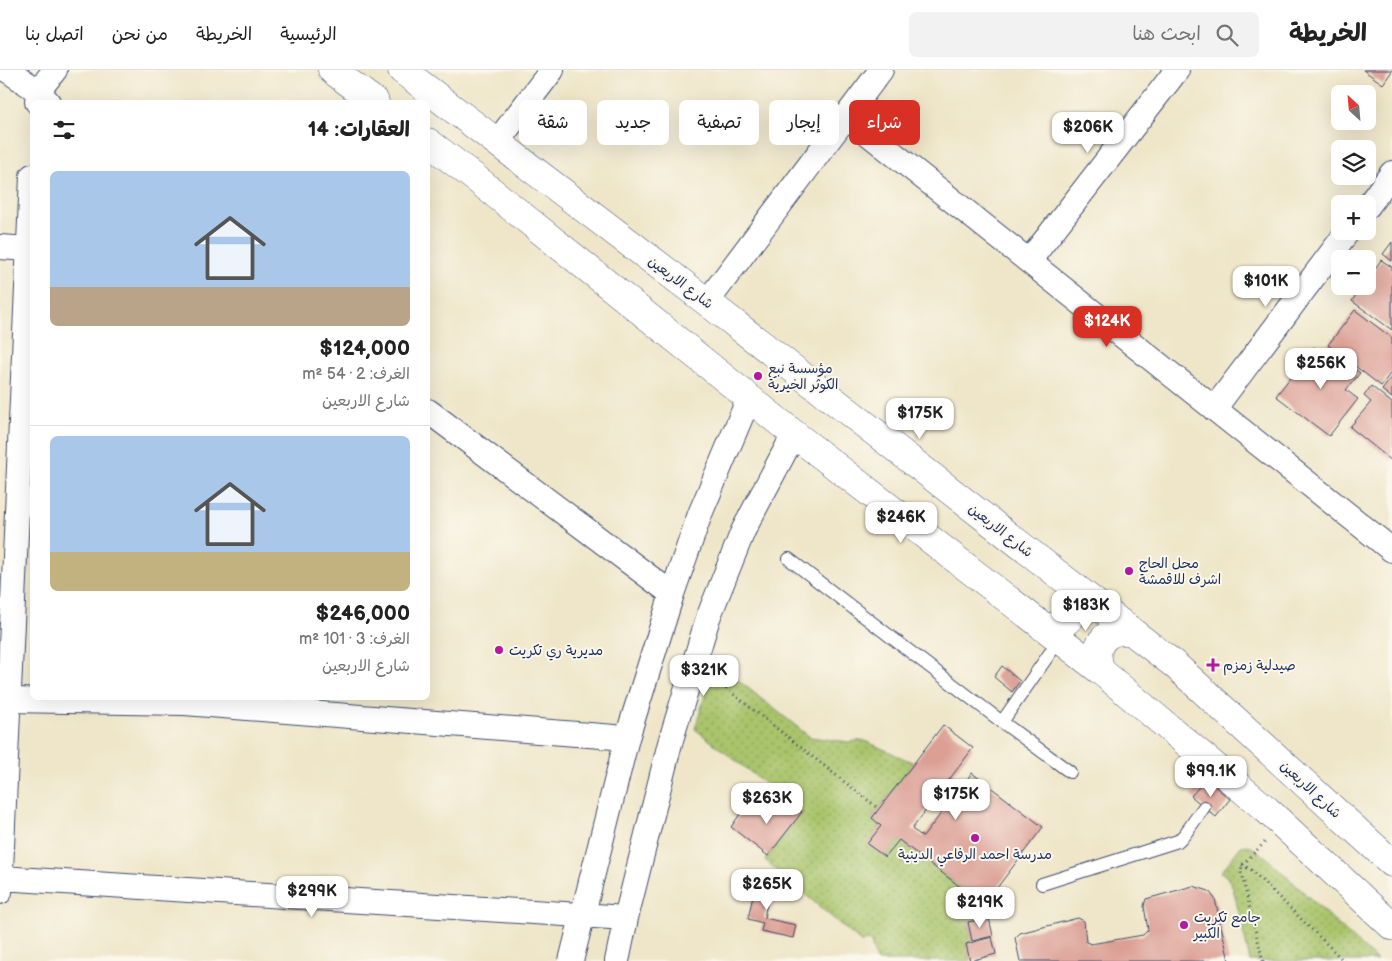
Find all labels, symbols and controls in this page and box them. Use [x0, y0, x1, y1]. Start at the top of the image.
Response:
search box [909, 12, 1259, 57]
text: الخريطة [1289, 19, 1367, 48]
icon: search [1213, 21, 1241, 49]
text: ابحث هنا [1132, 23, 1201, 46]
text: اتصل بنا [25, 24, 84, 45]
text: من نحن [112, 24, 168, 45]
text: الخريطة [196, 24, 252, 45]
text: الرئيسية [280, 24, 337, 45]
north arrow [1331, 85, 1376, 130]
map controls [1331, 85, 1376, 295]
chip: شقة [519, 100, 587, 145]
chip: جديد [597, 100, 669, 145]
chip: تصفية [679, 100, 759, 145]
chip: إيجار [769, 100, 839, 145]
chip: شراء [849, 100, 920, 145]
pin: $206K [1053, 112, 1123, 154]
icon: filters [50, 116, 78, 144]
text: العقارات: 14 [308, 117, 410, 142]
text: $206K [1063, 118, 1113, 137]
button: layers [1331, 140, 1376, 185]
button: + [1331, 195, 1376, 240]
icon: home [185, 203, 275, 293]
button: − [1331, 250, 1376, 295]
street label: شارع الاربعين [644, 252, 717, 313]
pin: $101K [1231, 266, 1301, 308]
text: $101K [1244, 272, 1288, 291]
pin: $124K [1072, 306, 1142, 348]
text: $124K [1084, 312, 1130, 331]
text: $124,000 [319, 336, 410, 361]
pin: $256K [1286, 348, 1356, 390]
text: $256K [1296, 354, 1346, 373]
place label: مؤسسة نبع الكوثر الخيرية [768, 360, 838, 393]
text: الغرف: 2 · 54 m² [302, 365, 410, 384]
marker: مؤسسة نبع الكوثر الخيرية [752, 370, 764, 382]
text: شارع الاربعين [322, 392, 410, 411]
pin: $175K [885, 398, 955, 440]
text: $175K [897, 404, 943, 423]
icon: home [185, 469, 275, 559]
street label: شارع الاربعين [965, 500, 1036, 562]
pin: $246K [866, 502, 936, 544]
text: $246K [876, 508, 926, 527]
place label: محل الحاج اشرف للاقمشة [1139, 555, 1221, 588]
marker: محل الحاج اشرف للاقمشة [1123, 565, 1135, 577]
pin: $183K [1051, 590, 1121, 632]
text: $183K [1062, 596, 1110, 615]
text: $246,000 [315, 601, 410, 626]
text: الغرف: 3 · 101 m² [299, 630, 410, 649]
place label: مديرية ري تكريت [509, 642, 603, 661]
marker: مديرية ري تكريت [493, 644, 505, 656]
pin: $321K [669, 654, 739, 697]
text: شارع الاربعين [322, 657, 410, 676]
place label: صيدلية زمزم [1223, 657, 1296, 676]
marker: صيدلية زمزم [1207, 659, 1219, 671]
text: $321K [681, 661, 727, 680]
pin: $99.1K [1170, 756, 1252, 798]
street label: شارع الاربعين [1276, 757, 1345, 823]
text: $99.1K [1186, 762, 1236, 781]
pin: $175K [921, 778, 991, 821]
pin: $263K [732, 782, 802, 825]
text: $175K [933, 785, 979, 804]
text: $263K [742, 789, 792, 808]
marker: مدرسة احمد الرفاعي الدينية [969, 832, 981, 844]
place label: مدرسة احمد الرفاعي الدينية [898, 846, 1052, 867]
pin: $265K [732, 868, 802, 911]
text: $265K [742, 875, 792, 894]
pin: $299K [277, 876, 347, 918]
text: $299K [287, 882, 337, 901]
pin: $219K [945, 886, 1015, 929]
text: $219K [957, 893, 1003, 912]
place label: جامع تكريت الكبير [1193, 909, 1261, 942]
marker: جامع تكريت الكبير [1178, 919, 1190, 931]

